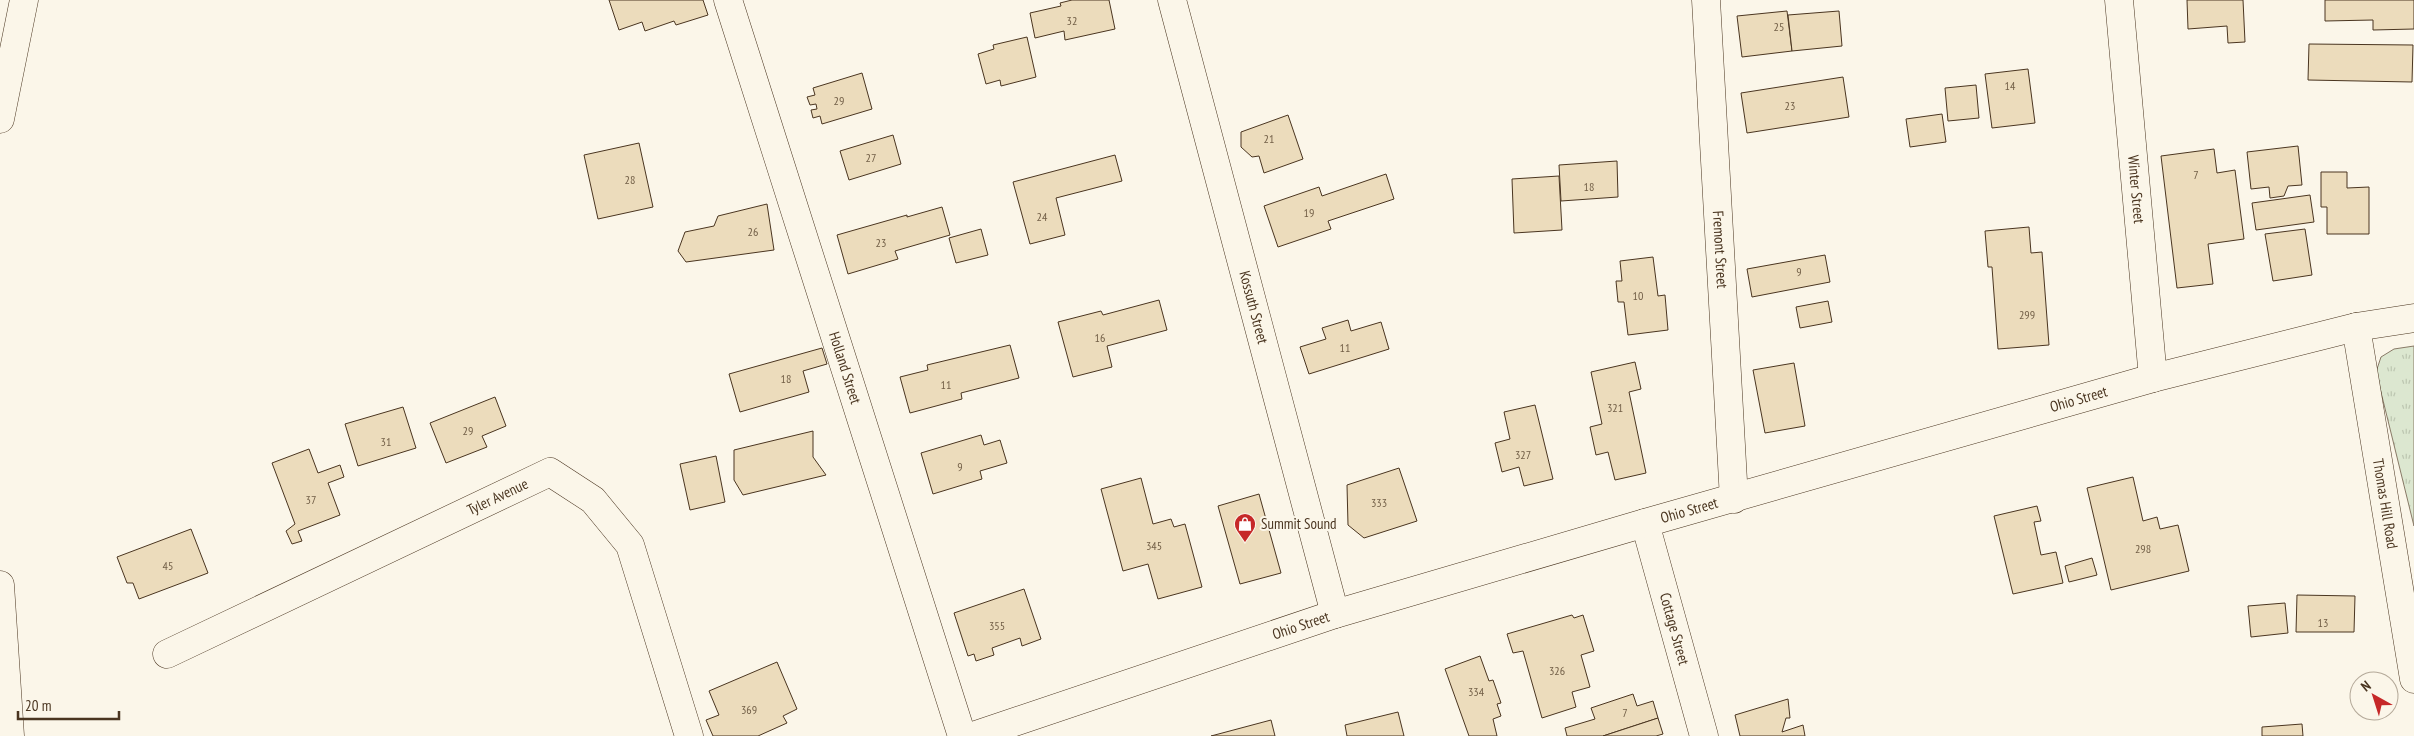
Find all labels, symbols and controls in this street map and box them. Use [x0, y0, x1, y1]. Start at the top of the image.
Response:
house number: 32 [1067, 13, 1077, 28]
house number: 25 [1774, 19, 1784, 34]
house number: 14 [2005, 78, 2016, 93]
house number: 29 [834, 93, 844, 108]
house number: 23 [1785, 98, 1795, 113]
house number: 21 [1264, 131, 1274, 146]
house number: 27 [866, 150, 876, 165]
street label: Winter Street [2124, 154, 2149, 224]
house number: 7 [2193, 167, 2199, 182]
house number: 28 [625, 172, 635, 187]
house number: 18 [1584, 179, 1594, 194]
house number: 19 [1304, 205, 1314, 220]
house number: 24 [1037, 209, 1048, 224]
street label: Fremont Street [1709, 210, 1732, 289]
house number: 26 [748, 224, 758, 239]
house number: 23 [876, 235, 886, 250]
house number: 9 [1796, 264, 1802, 279]
street label: Kossuth Street [1235, 269, 1273, 346]
house number: 10 [1633, 288, 1643, 303]
house number: 299 [2019, 307, 2035, 322]
street label: Holland Street [825, 329, 866, 406]
house number: 16 [1095, 330, 1105, 345]
house number: 11 [1340, 340, 1350, 355]
house number: 18 [781, 371, 791, 386]
house number: 11 [941, 377, 951, 392]
street label: Ohio Street [2048, 382, 2109, 416]
house number: 321 [1607, 400, 1623, 415]
house number: 29 [463, 423, 473, 438]
house number: 31 [381, 434, 391, 449]
house number: 327 [1515, 447, 1531, 462]
street label: Thomas Hill Road [2369, 457, 2402, 550]
house number: 9 [957, 459, 963, 474]
street label: Tyler Avenue [464, 474, 531, 519]
house number: 37 [306, 492, 316, 507]
street label: Ohio Street [1658, 493, 1720, 527]
house number: 333 [1371, 495, 1387, 510]
shop icon: Summit Sound [1233, 512, 1257, 543]
place label: Summit Sound [1261, 514, 1337, 533]
house number: 345 [1146, 538, 1162, 553]
house number: 298 [2135, 541, 2151, 556]
house number: 45 [163, 558, 173, 573]
street label: Cottage Street [1656, 591, 1694, 667]
street label: Ohio Street [1270, 607, 1332, 643]
house number: 13 [2318, 615, 2328, 630]
house number: 355 [989, 618, 1005, 633]
house number: 326 [1549, 663, 1565, 678]
north arrow [2349, 671, 2399, 721]
text: N [2357, 677, 2374, 695]
house number: 334 [1468, 684, 1485, 699]
scale bar [18, 688, 119, 720]
text: 20 m [25, 696, 51, 715]
house number: 369 [741, 702, 757, 717]
house number: 7 [1622, 705, 1628, 720]

